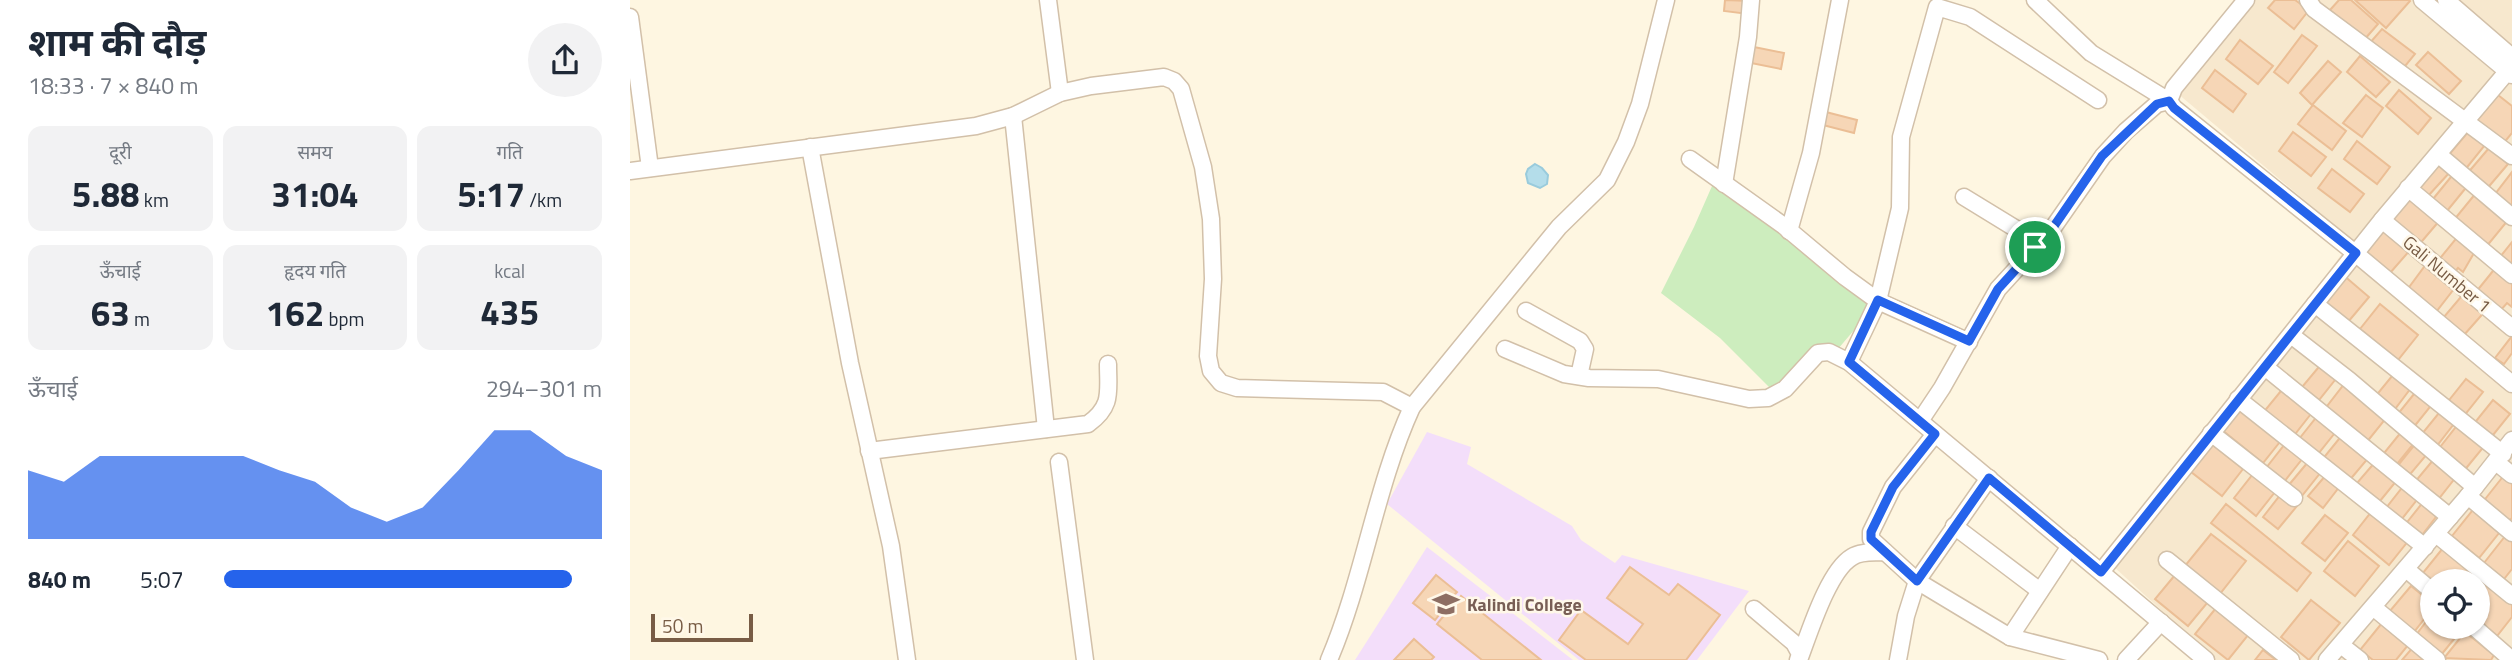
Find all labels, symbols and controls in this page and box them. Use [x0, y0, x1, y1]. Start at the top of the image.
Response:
text: शाम की दौड़ [28, 13, 206, 71]
button: share [528, 23, 602, 97]
text: 18:33 · 7 × 840 m [28, 68, 198, 103]
text: दूरी [109, 137, 132, 166]
text: समय [297, 137, 333, 166]
text: गति [496, 137, 523, 166]
text: 5.88 [72, 167, 140, 221]
text: 31:04 [271, 167, 359, 221]
text: 5:17 [457, 167, 525, 221]
text: km [140, 185, 169, 214]
text: /km [525, 185, 562, 214]
pin [2005, 217, 2065, 277]
icon: arrive [2016, 228, 2054, 266]
street label: Gali Number 1 [2397, 229, 2497, 319]
text: ऊँचाई [100, 256, 141, 285]
text: हृदय गति [284, 256, 346, 285]
text: kcal [494, 256, 525, 285]
text: 435 [480, 285, 539, 339]
text: 63 [91, 286, 130, 340]
text: 162 [266, 286, 324, 340]
text: m [130, 304, 150, 333]
text: bpm [324, 304, 364, 333]
text: ऊँचाई [28, 371, 78, 406]
text: 294–301 m [486, 371, 602, 406]
text: 840 m [28, 562, 91, 597]
text: 5:07 [140, 562, 184, 597]
map controls [2420, 569, 2490, 639]
button: locate [2420, 569, 2490, 639]
school or university icon: Kalindi College [1431, 589, 1461, 619]
place label: Kalindi College [1467, 591, 1582, 618]
scale bar [651, 611, 752, 643]
text: 50 m [662, 611, 703, 640]

